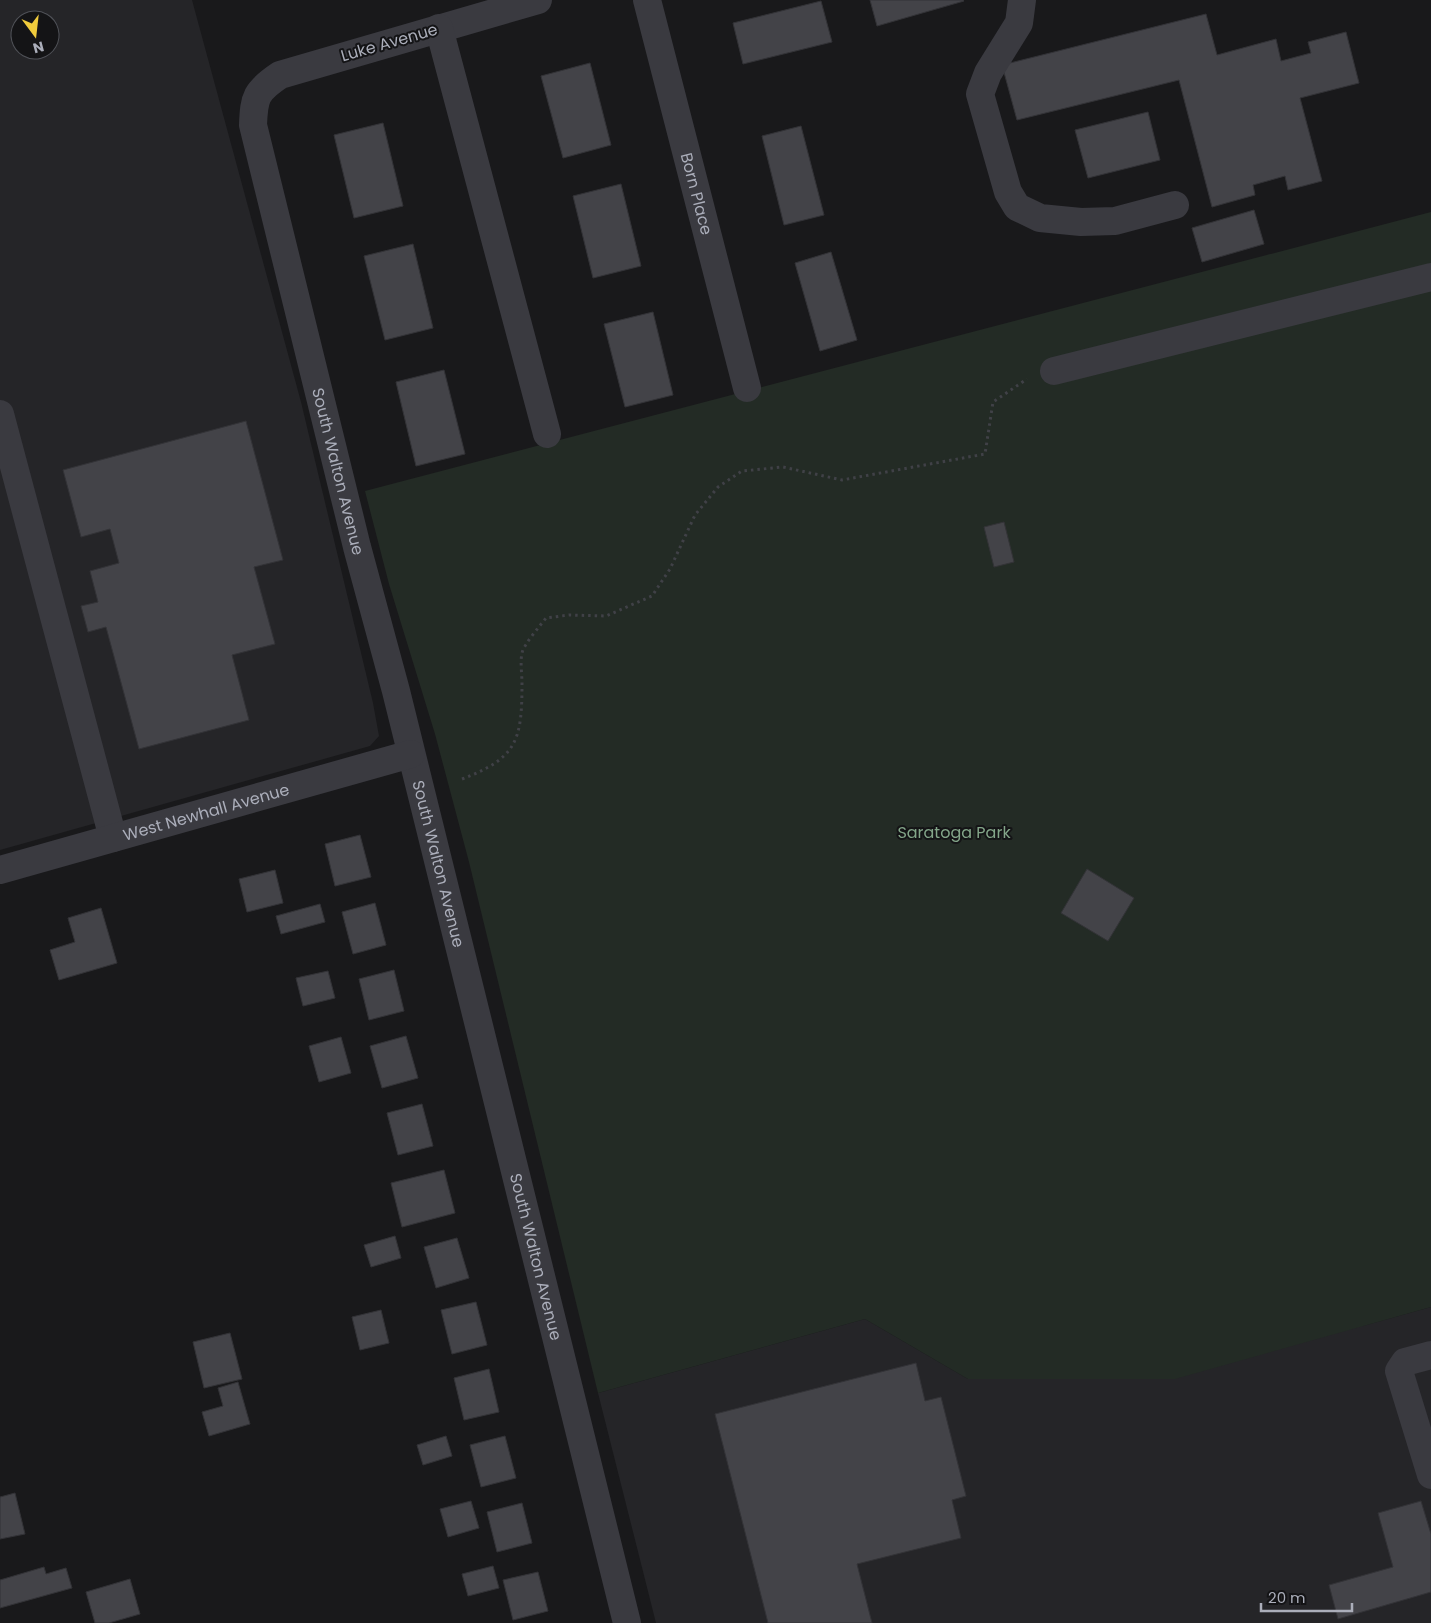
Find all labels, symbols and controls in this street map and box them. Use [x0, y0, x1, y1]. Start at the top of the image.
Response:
north arrow [10, 10, 60, 60]
street label: Luke Avenue [338, 18, 440, 67]
text: N [31, 37, 46, 59]
street label: Born Place [675, 150, 718, 238]
street label: South Walton Avenue [306, 386, 370, 558]
street label: West Newhall Avenue [120, 778, 292, 847]
street label: South Walton Avenue [407, 778, 470, 950]
park label: Saratoga Park [897, 821, 1011, 844]
street label: South Walton Avenue [504, 1171, 568, 1343]
scale bar [1261, 1580, 1352, 1612]
text: 20 m [1268, 1587, 1306, 1608]

